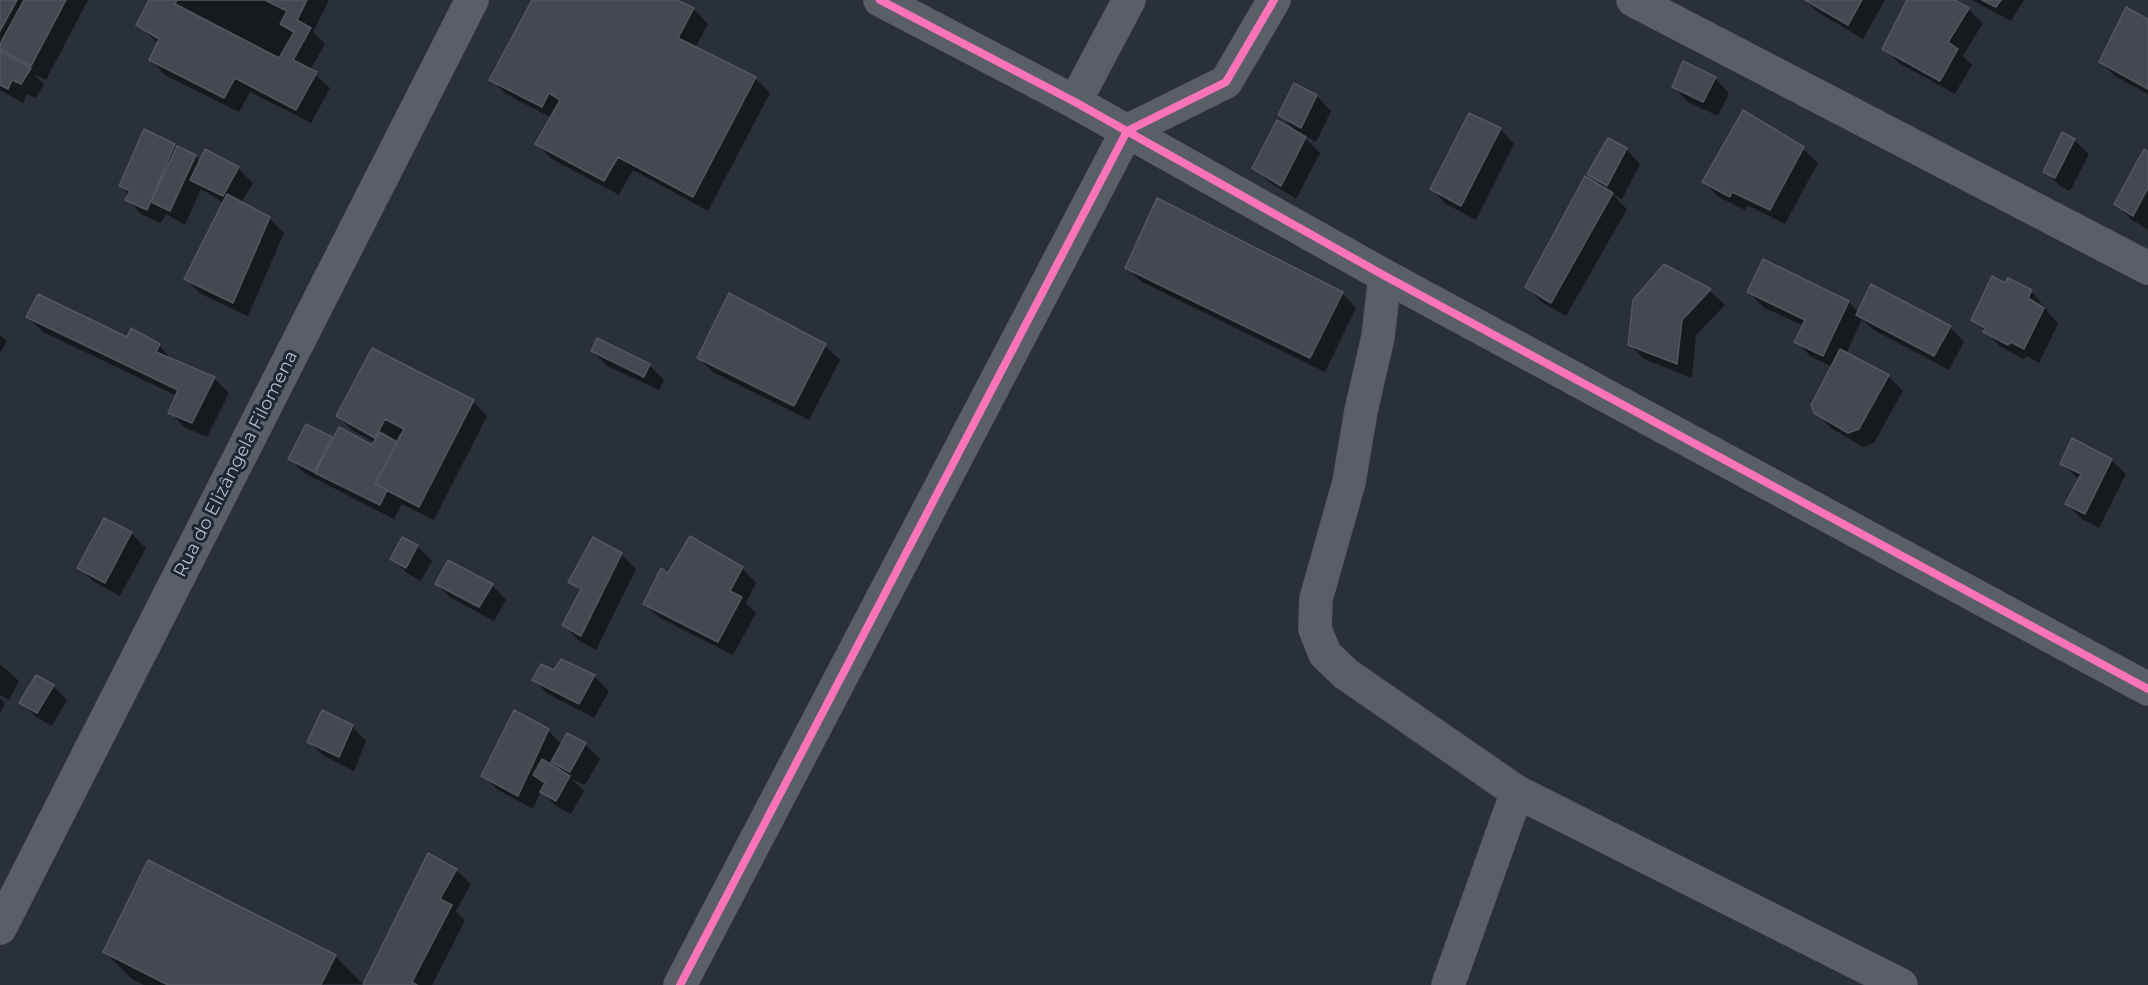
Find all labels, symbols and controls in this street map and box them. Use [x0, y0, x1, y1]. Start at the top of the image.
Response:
street label: Rua do Elizângela Filomena [169, 347, 303, 581]

